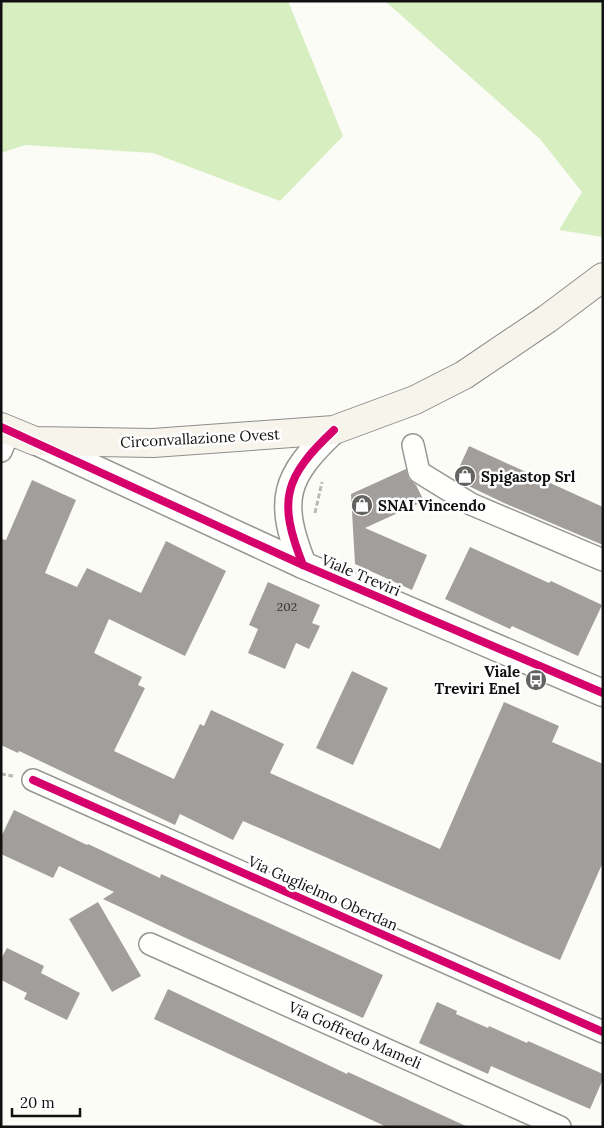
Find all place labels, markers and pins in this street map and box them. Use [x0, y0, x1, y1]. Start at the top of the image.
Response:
shop icon: Spigastop Srl [453, 464, 477, 488]
place label: Spigastop Srl [481, 467, 576, 486]
shop icon: SNAI Vincendo [350, 493, 374, 517]
place label: SNAI Vincendo [378, 496, 486, 515]
place label: Viale Treviri Enel [435, 662, 520, 698]
bus stop icon: Viale Treviri Enel [524, 668, 548, 692]

